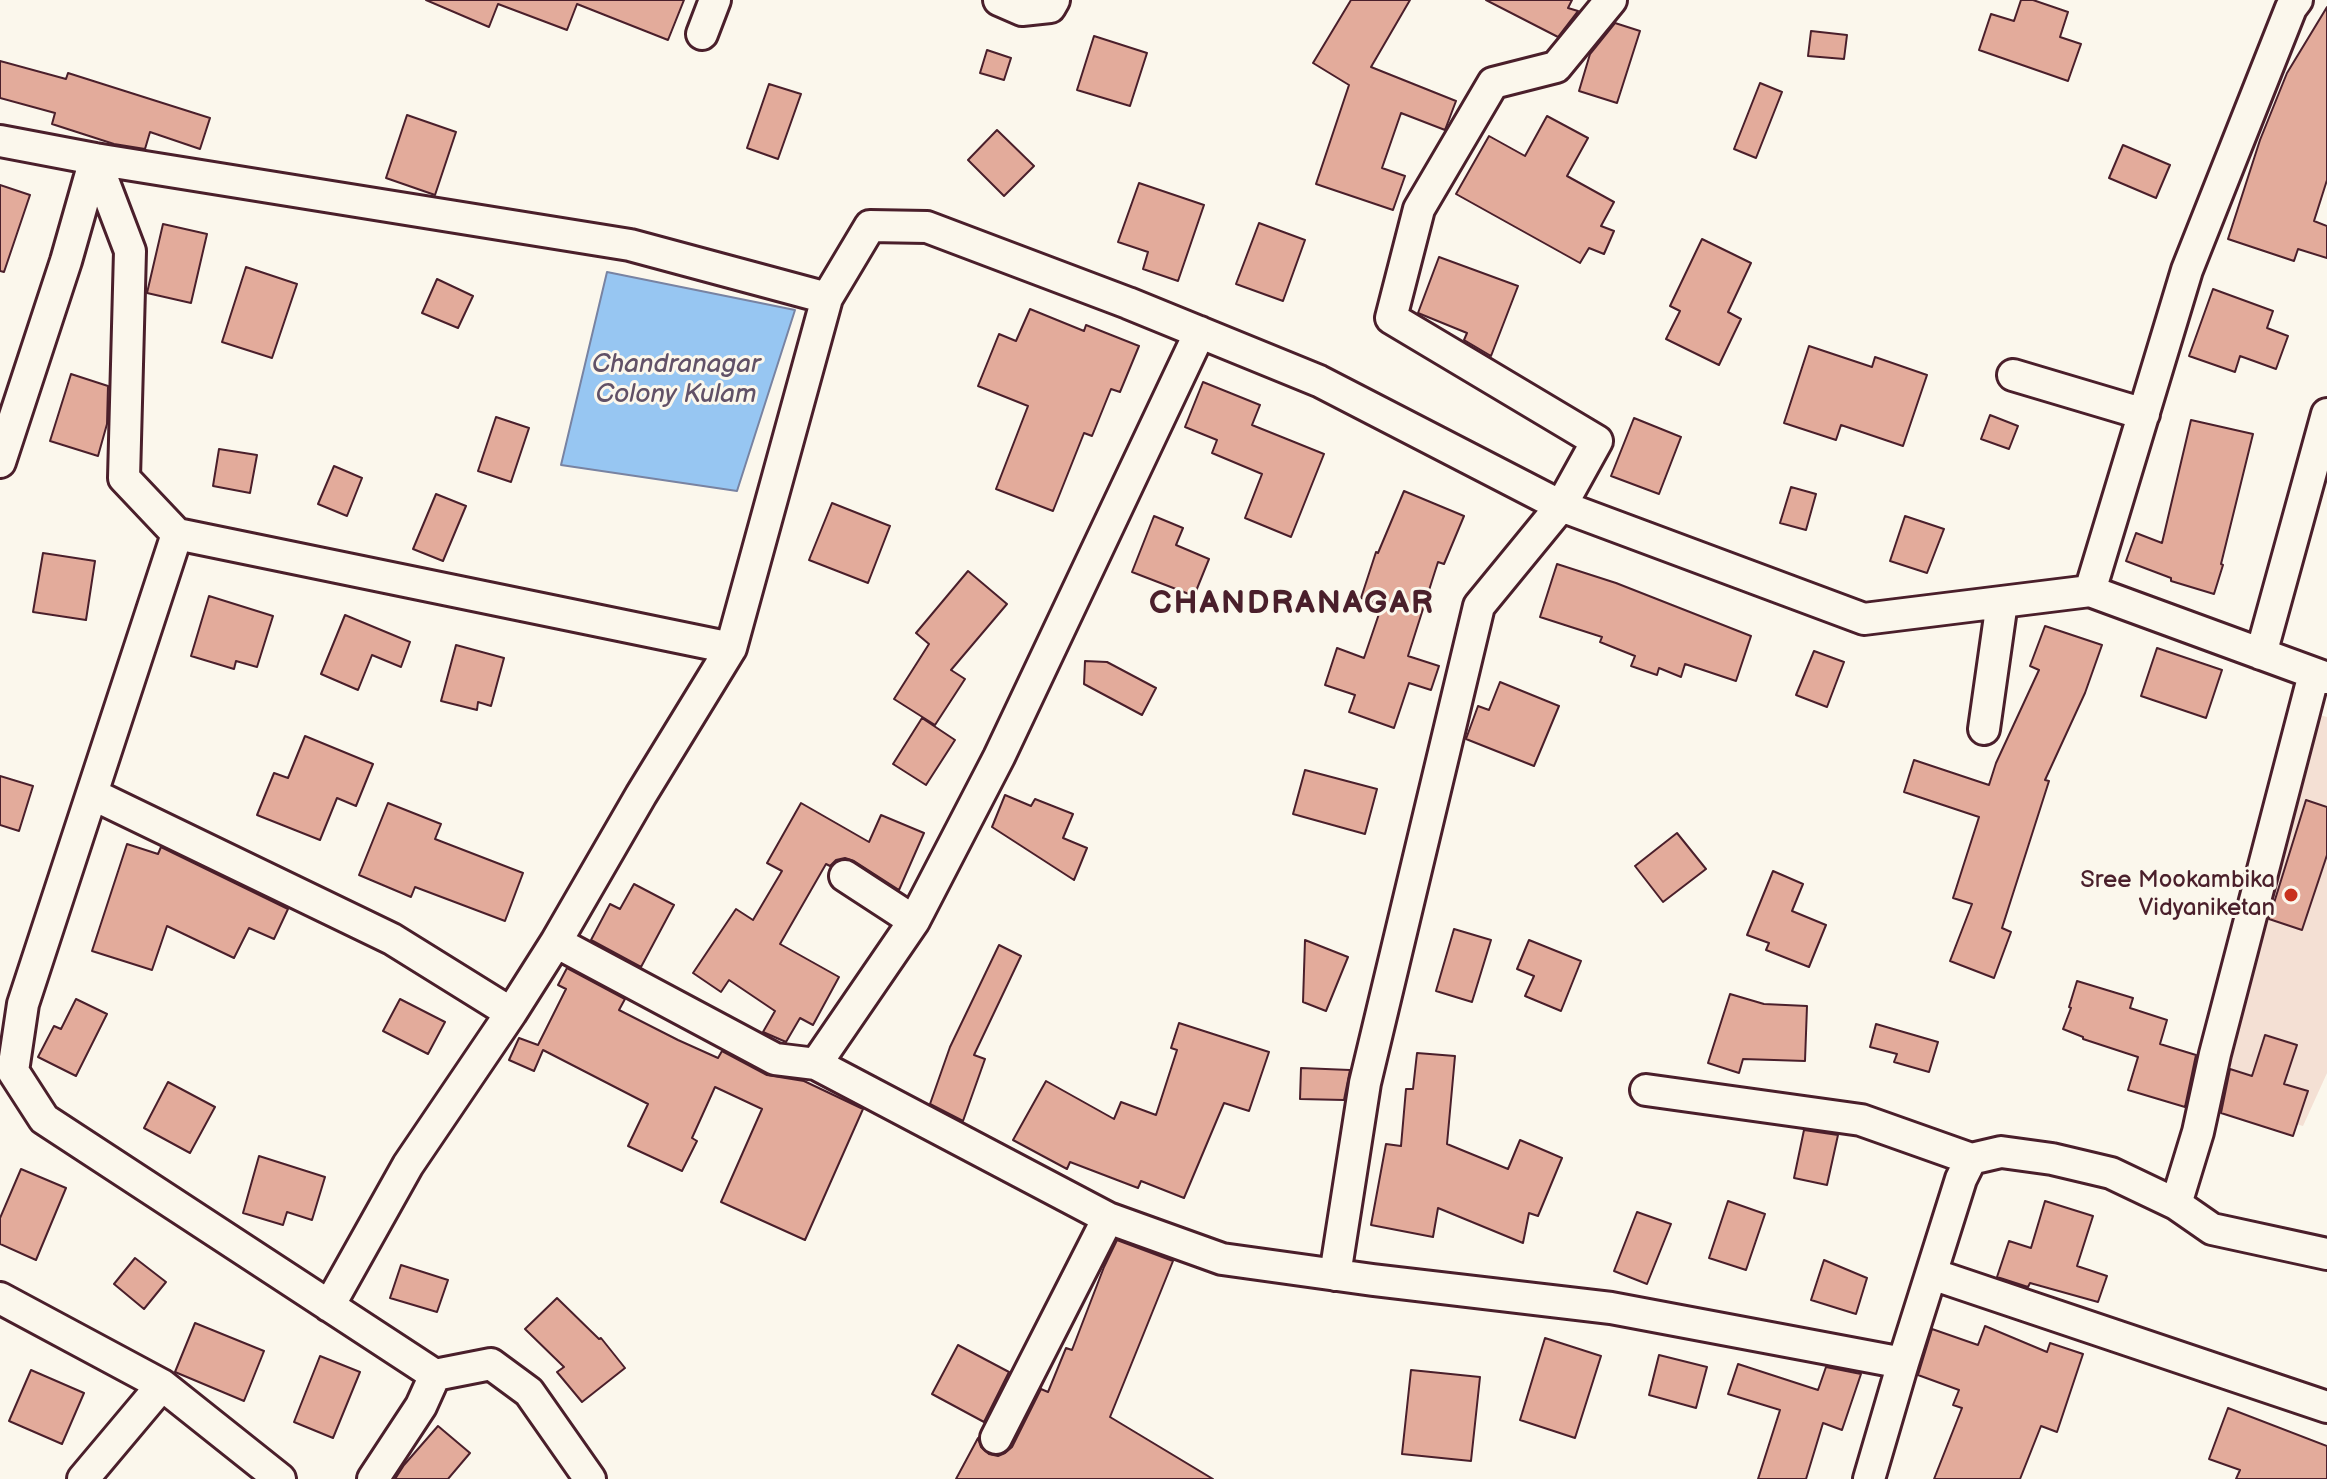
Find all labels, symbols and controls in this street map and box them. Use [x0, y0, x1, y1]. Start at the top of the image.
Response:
water label: Chandranagar Colony Kulam [592, 349, 760, 410]
district label: CHANDRANAGAR [1149, 586, 1435, 624]
place label: Sree Mookambika Vidyaniketan [2080, 867, 2275, 923]
marker: Sree Mookambika Vidyaniketan [2282, 886, 2300, 904]

